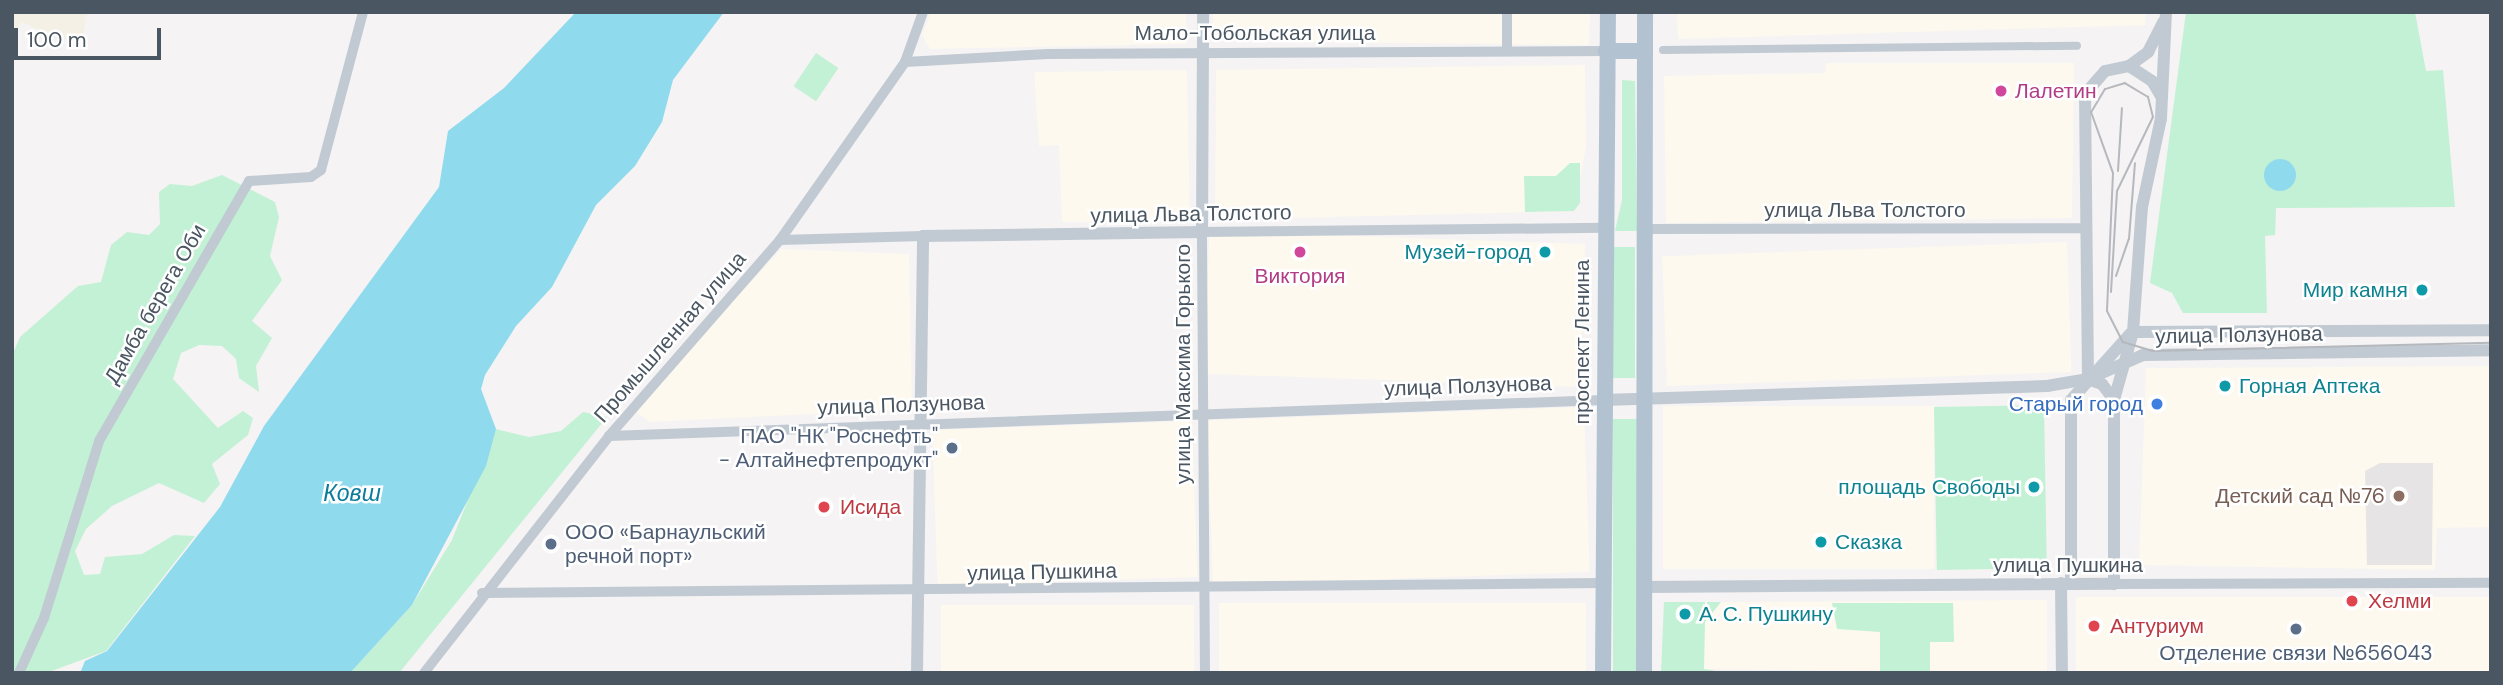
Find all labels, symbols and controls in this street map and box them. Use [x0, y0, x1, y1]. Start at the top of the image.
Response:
scale bar [18, 14, 164, 58]
street label: Мало-Тобольская улица [1135, 20, 1375, 46]
text: 100 m [27, 26, 87, 54]
place label: Лалетин [2015, 78, 2097, 104]
marker: Лалетин [1993, 83, 2009, 99]
street label: улица Льва Толстого [1764, 197, 1966, 223]
street label: улица Льва Толстого [1090, 200, 1292, 228]
street label: Дамба берега Оби [99, 220, 211, 388]
place label: Музей-город [1405, 239, 1531, 265]
street label: улица Максима Горького [1170, 244, 1196, 484]
marker: Виктория [1292, 244, 1308, 260]
marker: Музей-город [1537, 244, 1553, 260]
street label: Промышленная улица [589, 246, 751, 428]
street label: проспект Ленина [1569, 260, 1595, 424]
place label: Виктория [1254, 263, 1346, 289]
place label: Мир камня [2303, 277, 2408, 303]
marker: Мир камня [2414, 282, 2430, 298]
street label: улица Ползунова [2155, 321, 2323, 349]
street label: улица Ползунова [1384, 370, 1552, 402]
place label: Горная Аптека [2239, 373, 2380, 399]
marker: Горная Аптека [2217, 378, 2233, 394]
street label: улица Ползунова [817, 389, 985, 421]
place label: Старый город [2009, 391, 2143, 417]
marker: Старый город [2149, 396, 2165, 412]
place label: ПАО "НК "Роснефть" - Алтайнефтепродукт" [719, 423, 938, 473]
marker: ПАО "НК "Роснефть" - Алтайнефтепродукт" [944, 440, 960, 456]
place label: площадь Свободы [1838, 474, 2020, 500]
water label: Ковш [323, 479, 381, 507]
marker: площадь Свободы [2026, 479, 2042, 495]
place label: Детский сад №76 [2215, 483, 2385, 509]
marker: Детский сад №76 [2391, 488, 2407, 504]
place label: Исида [840, 494, 901, 520]
marker: Исида [814, 497, 834, 517]
place label: ООО «Барнаульский речной порт» [565, 519, 766, 569]
place label: Сказка [1835, 529, 1902, 555]
marker: Сказка [1813, 534, 1829, 550]
marker: ООО «Барнаульский речной порт» [543, 536, 559, 552]
street label: улица Пушкина [1993, 552, 2143, 578]
street label: улица Пушкина [967, 558, 1117, 586]
place label: Хелми [2368, 588, 2431, 614]
marker: Хелми [2342, 591, 2362, 611]
place label: А. С. Пушкину [1699, 601, 1833, 627]
marker: А. С. Пушкину [1677, 606, 1693, 622]
place label: Антуриум [2110, 613, 2204, 639]
marker: Антуриум [2084, 616, 2104, 636]
marker: Отделение связи №656043 [2288, 621, 2304, 637]
place label: Отделение связи №656043 [2159, 640, 2433, 666]

